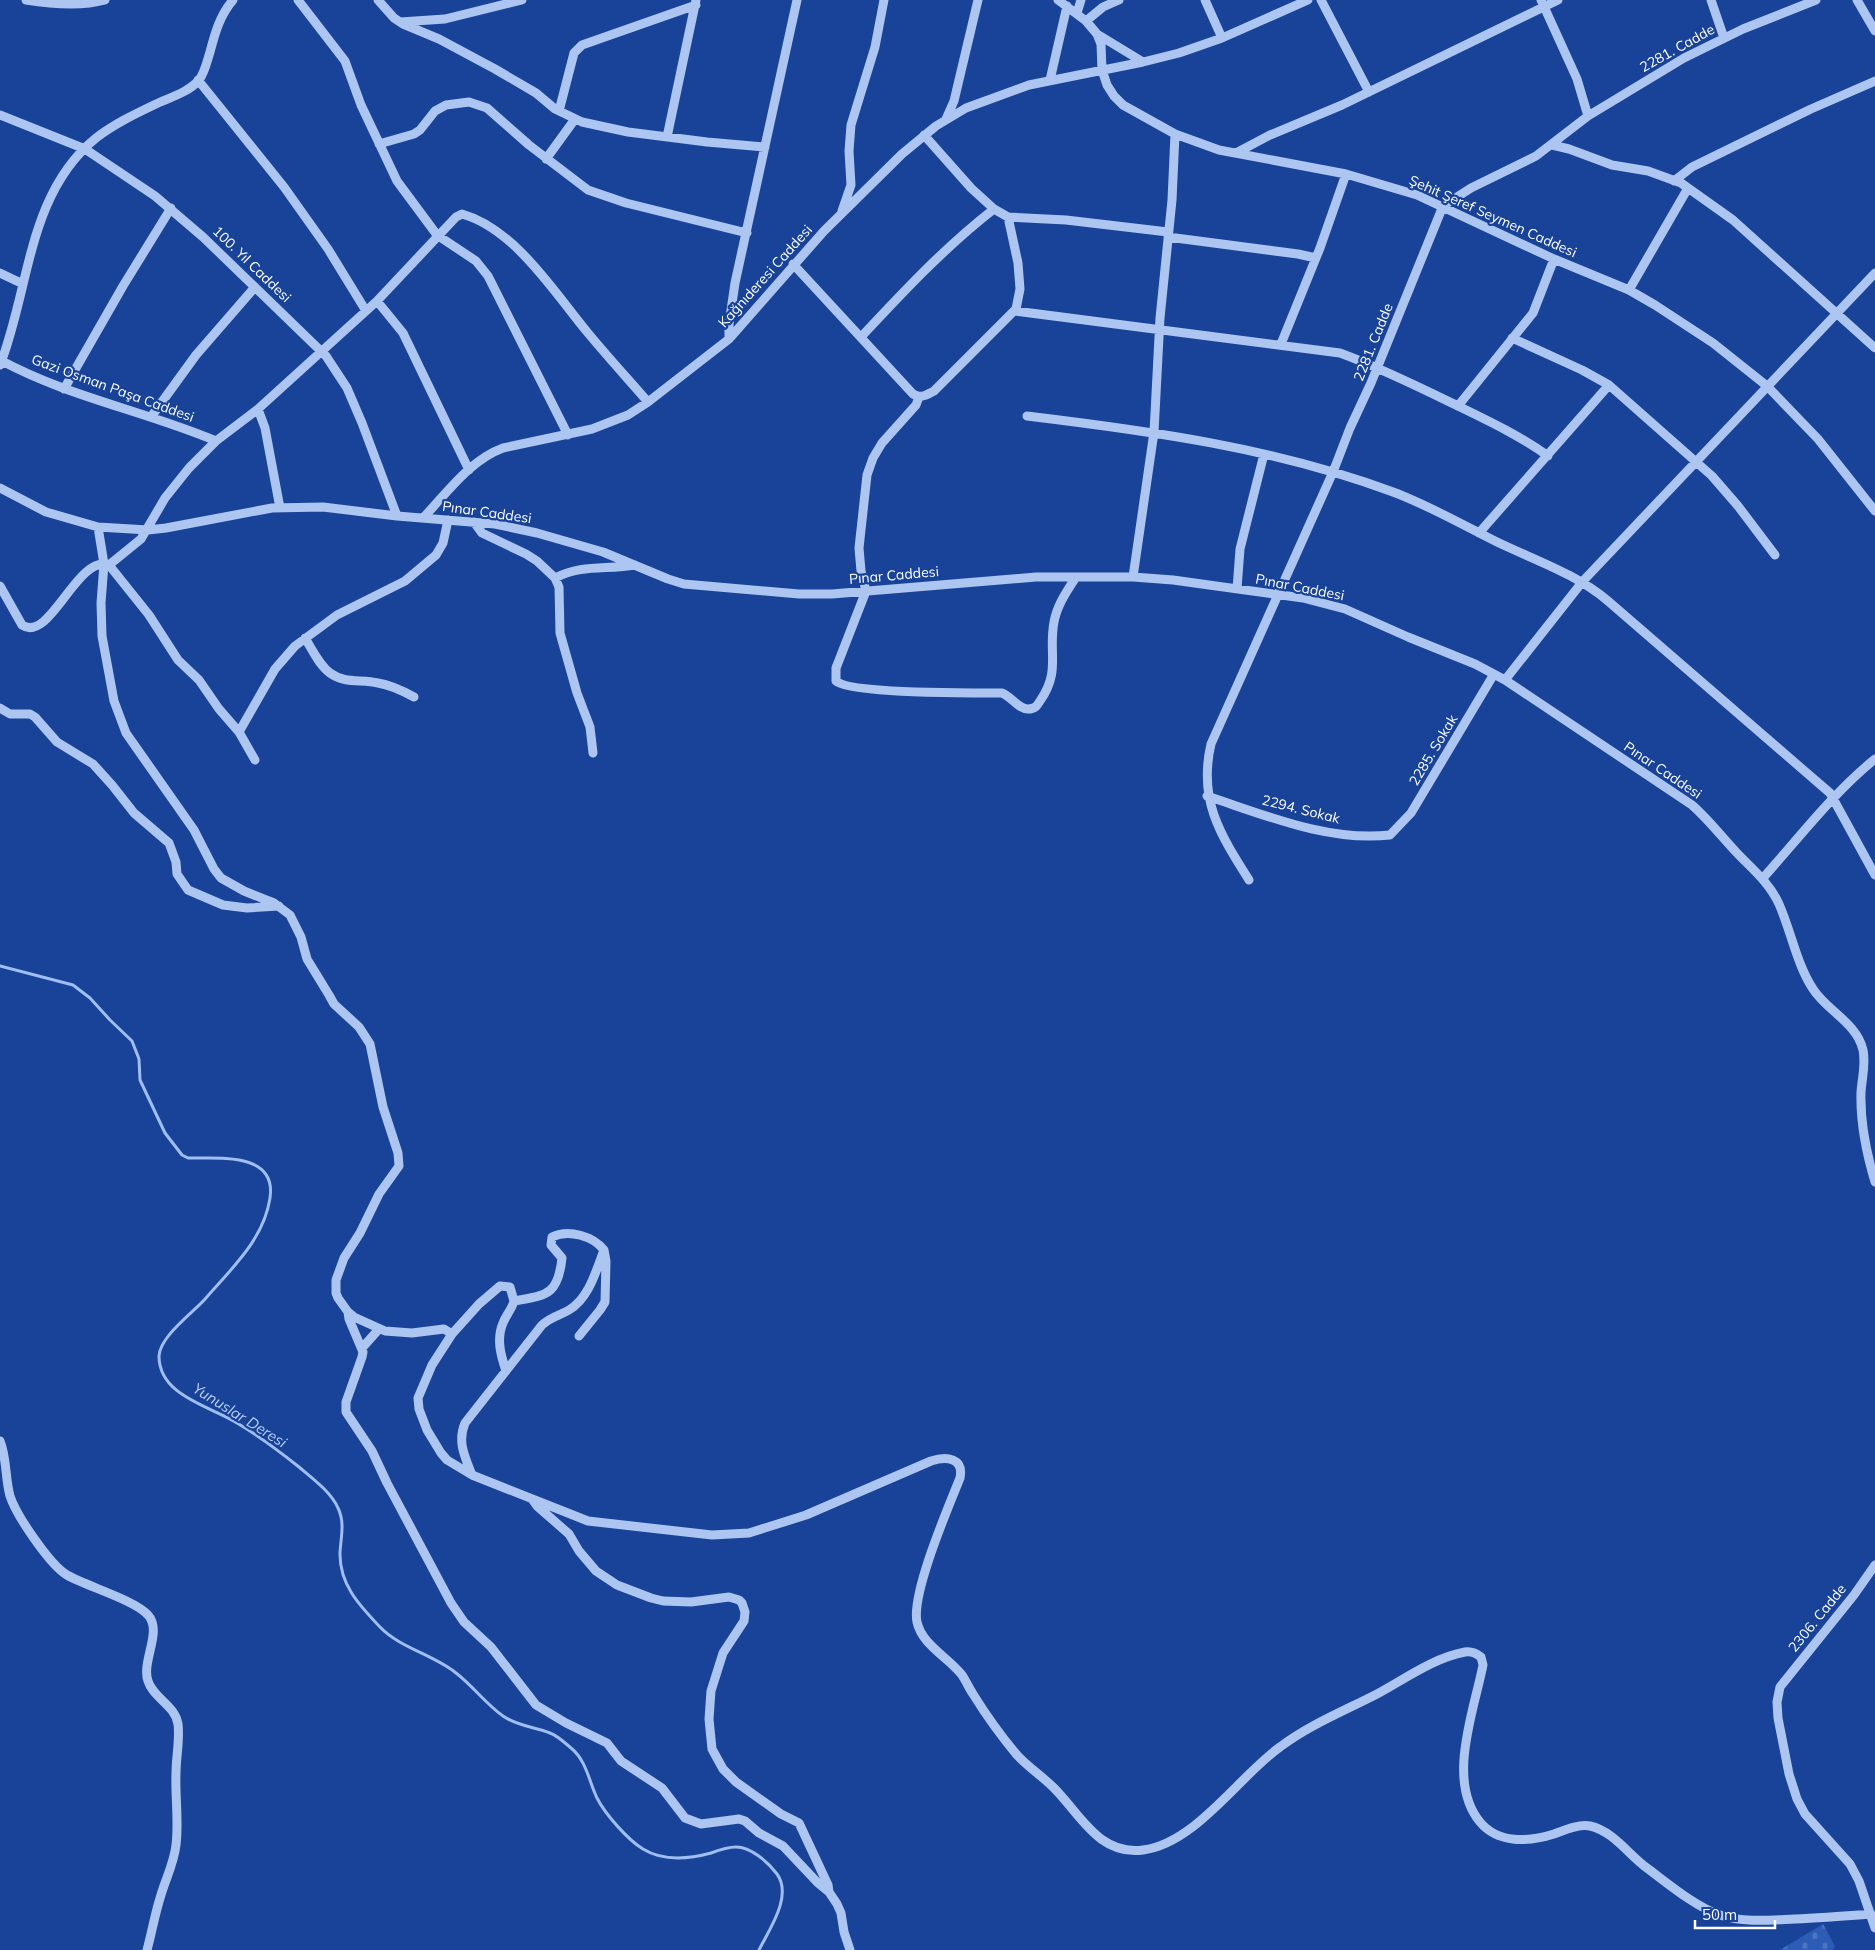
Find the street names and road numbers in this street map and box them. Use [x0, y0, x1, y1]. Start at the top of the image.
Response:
street label: 2281. Cadde [1637, 20, 1717, 76]
street label: Şehit Şeref Seymen Caddesi [1406, 171, 1580, 261]
street label: Kağnıderesi Caddesi [714, 221, 816, 331]
street label: 100. Yıl Caddesi [209, 222, 295, 306]
street label: 2281. Cadde [1349, 300, 1397, 384]
street label: Gazi Osman Paşa Caddesi [29, 350, 197, 426]
street label: Pınar Caddesi [441, 497, 533, 527]
street label: Pınar Caddesi [848, 562, 940, 588]
street label: Pınar Caddesi [1254, 570, 1346, 604]
street label: 2285. Sokak [1405, 710, 1462, 789]
street label: Pınar Caddesi [1621, 737, 1705, 803]
street label: 2294. Sokak [1260, 791, 1343, 828]
street label: 2306. Cadde [1784, 1580, 1850, 1656]

